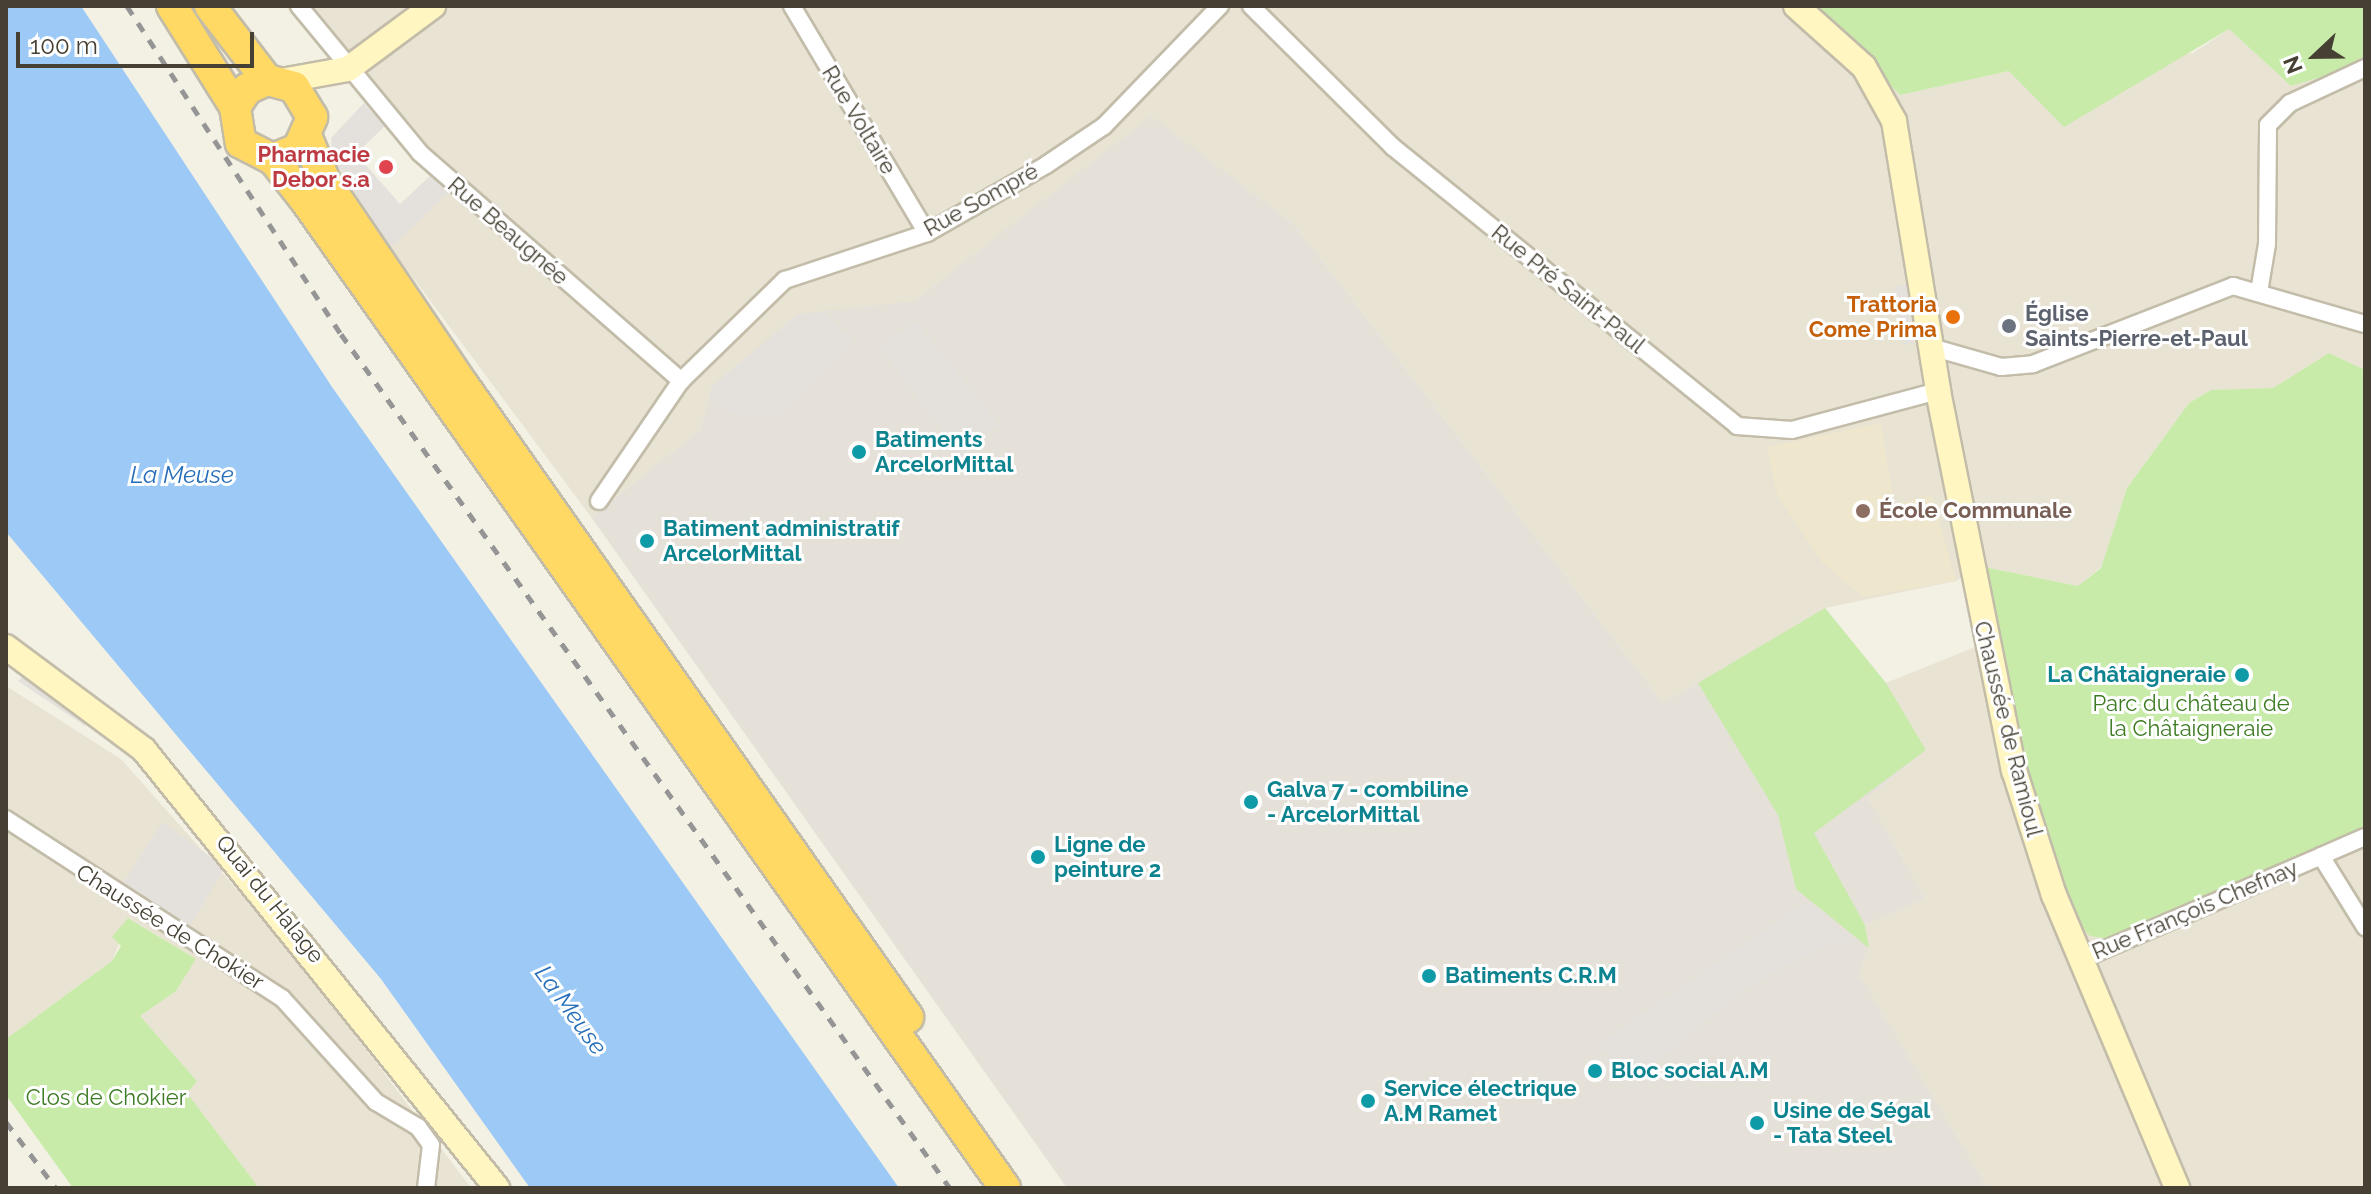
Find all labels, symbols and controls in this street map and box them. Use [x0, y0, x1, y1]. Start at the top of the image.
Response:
scale bar [20, 16, 258, 66]
north arrow [2275, 16, 2355, 96]
text: 100 m [30, 31, 98, 60]
text: N [2278, 52, 2308, 78]
street label: Rue Voltaire [816, 61, 902, 179]
place label: Pharmacie Debor s.a [258, 141, 370, 192]
marker: Pharmacie Debor s.a [377, 158, 395, 176]
street label: Rue Sompré [919, 158, 1043, 242]
street label: Rue Beaugnée [442, 172, 574, 290]
street label: Rue Pré Saint-Paul [1486, 219, 1650, 359]
place label: Trattoria Come Prima [1809, 291, 1937, 342]
place label: Église Saints-Pierre-et-Paul [2025, 300, 2248, 352]
marker: Trattoria Come Prima [1944, 308, 1962, 326]
marker: Église Saints-Pierre-et-Paul [2000, 317, 2018, 335]
place label: Batiments ArcelorMittal [875, 426, 1014, 478]
marker: Batiments ArcelorMittal [850, 443, 868, 461]
water label: La Meuse [130, 461, 234, 489]
place label: École Communale [1879, 498, 2072, 524]
marker: École Communale [1854, 502, 1872, 520]
place label: Batiment administratif ArcelorMittal [663, 515, 899, 566]
marker: Batiment administratif ArcelorMittal [638, 532, 656, 550]
street label: Chaussée de Ramioul [1968, 618, 2048, 840]
place label: La Châtaigneraie [2047, 662, 2226, 688]
marker: La Châtaigneraie [2233, 666, 2251, 684]
park label: Parc du château de la Châtaigneraie [2092, 690, 2290, 742]
place label: Galva 7 - combiline - ArcelorMittal [1267, 776, 1469, 828]
marker: Galva 7 - combiline - ArcelorMittal [1242, 793, 1260, 811]
street label: Quai du Halage [210, 830, 330, 968]
place label: Ligne de peinture 2 [1054, 831, 1161, 882]
marker: Ligne de peinture 2 [1029, 848, 1047, 866]
street label: Rue François Chefnay [2088, 855, 2302, 965]
street label: Chaussée de Chokier [71, 859, 269, 995]
water label: La Meuse [529, 960, 613, 1060]
place label: Batiments C.R.M [1445, 963, 1617, 989]
marker: Batiments C.R.M [1420, 967, 1438, 985]
place label: Bloc social A.M [1611, 1058, 1770, 1084]
marker: Bloc social A.M [1586, 1062, 1604, 1080]
place label: Service électrique A.M Ramet [1384, 1075, 1577, 1126]
park label: Clos de Chokier [26, 1085, 186, 1111]
marker: Service électrique A.M Ramet [1359, 1092, 1377, 1110]
place label: Usine de Ségal - Tata Steel [1773, 1097, 1930, 1148]
marker: Usine de Ségal - Tata Steel [1748, 1114, 1766, 1132]

